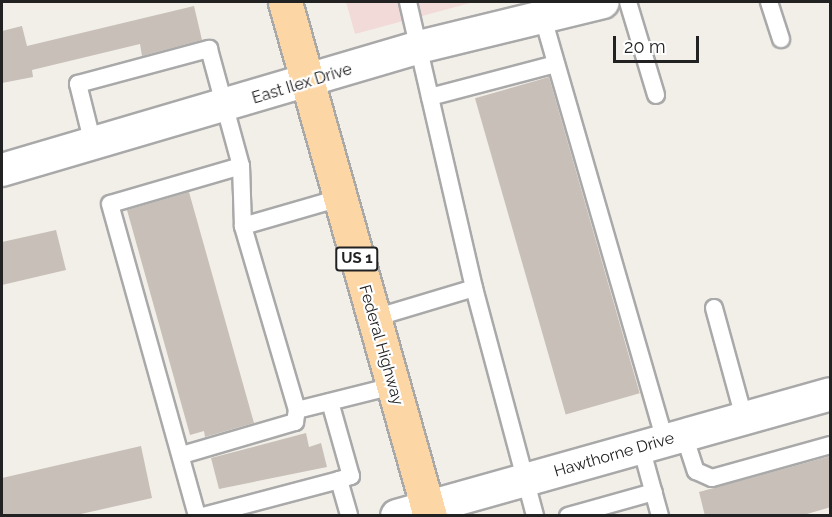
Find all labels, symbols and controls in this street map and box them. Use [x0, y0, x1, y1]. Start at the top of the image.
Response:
scale bar [616, 24, 702, 62]
text: 20 m [624, 36, 666, 57]
street label: East Ilex Drive [250, 60, 354, 108]
road number: US 1 [334, 247, 380, 271]
street label: Federal Highway [355, 282, 407, 408]
street label: Hawthorne Drive [552, 429, 676, 481]

